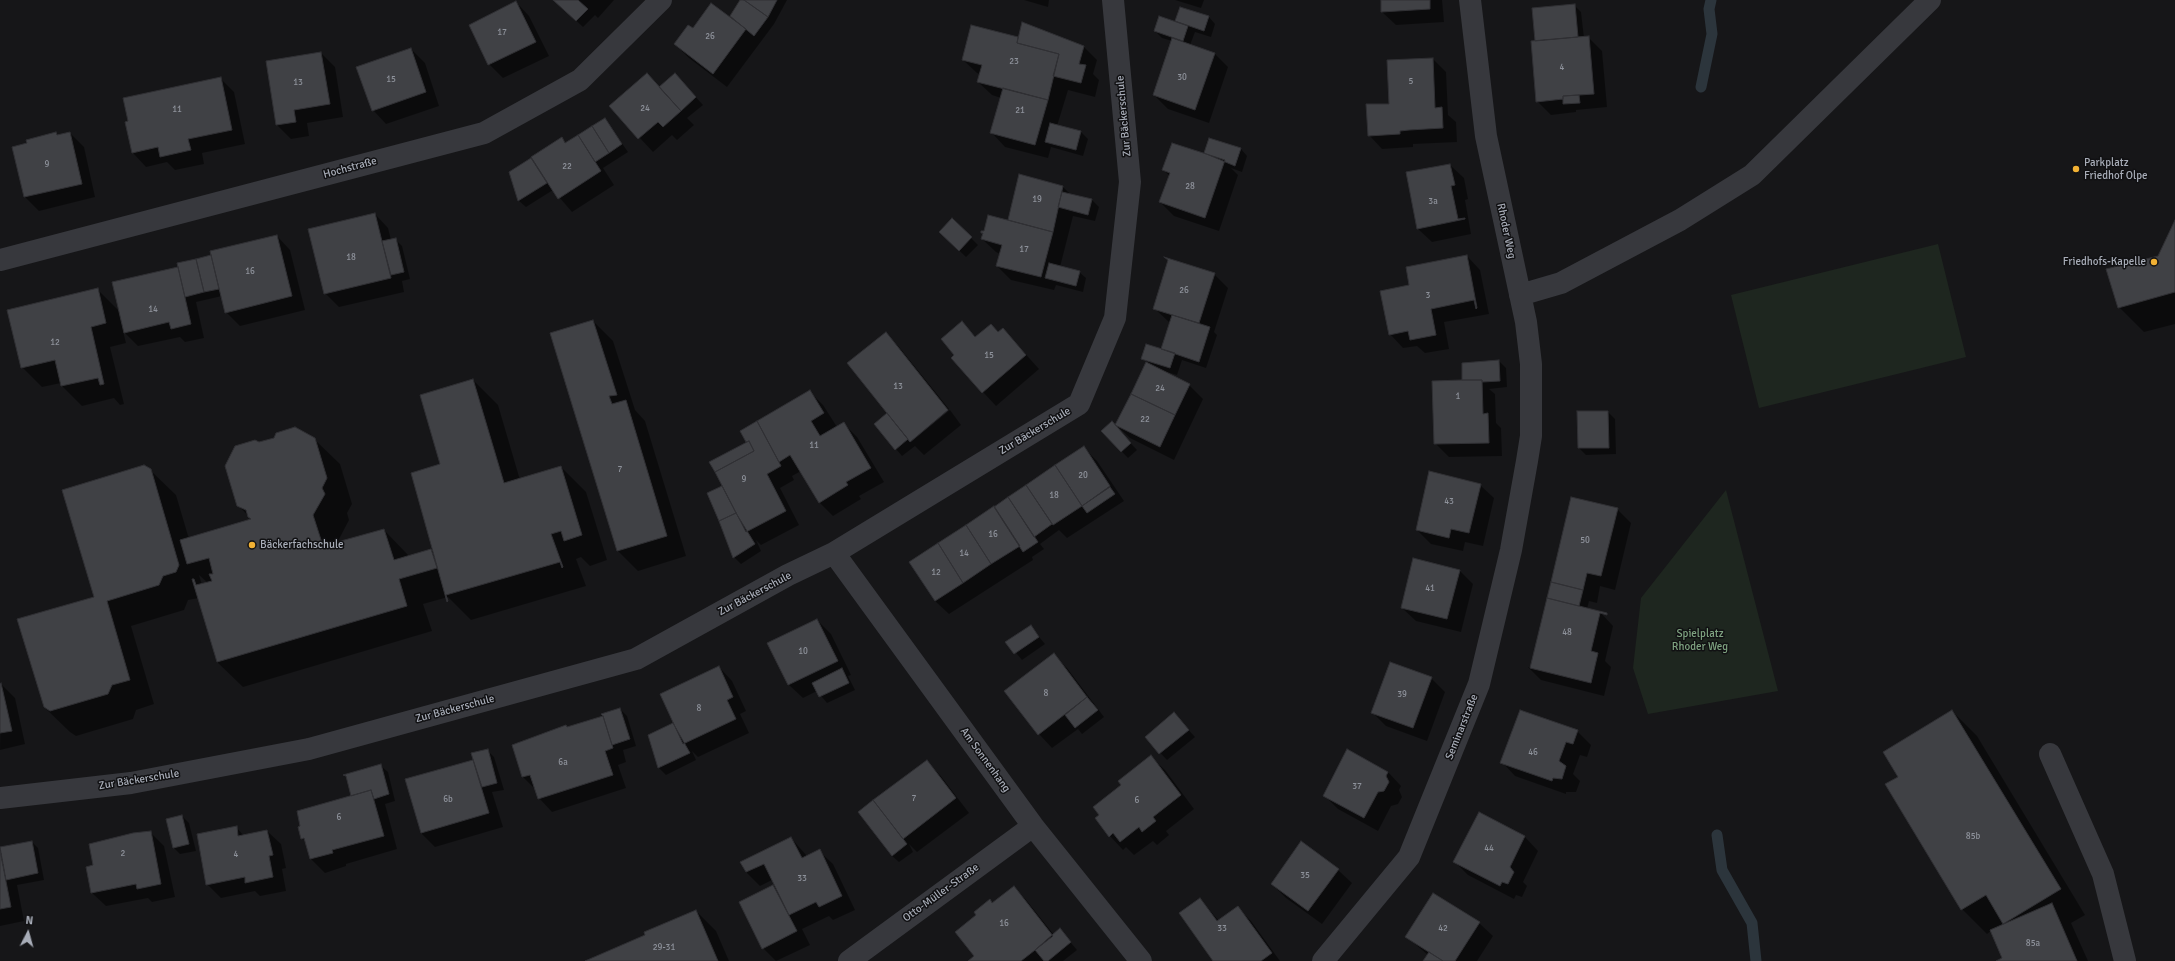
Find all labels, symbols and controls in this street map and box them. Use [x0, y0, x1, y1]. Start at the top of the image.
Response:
house number: 17 [497, 28, 507, 38]
house number: 26 [705, 32, 715, 42]
house number: 23 [1009, 57, 1019, 67]
house number: 4 [1560, 63, 1564, 73]
house number: 30 [1177, 73, 1187, 83]
house number: 15 [386, 75, 396, 85]
street label: Zur Bäckerschule [1114, 75, 1134, 157]
house number: 5 [1409, 77, 1413, 87]
house number: 13 [293, 78, 303, 88]
house number: 24 [640, 104, 650, 114]
house number: 11 [172, 105, 182, 115]
house number: 21 [1015, 106, 1025, 116]
street label: Hochstraße [322, 155, 378, 181]
place label: Parkplatz Friedhof Olpe [2084, 156, 2148, 182]
house number: 9 [45, 160, 49, 170]
house number: 22 [562, 162, 572, 172]
marker: Parkplatz Friedhof Olpe [2071, 164, 2081, 174]
house number: 28 [1185, 182, 1195, 192]
house number: 19 [1032, 195, 1042, 205]
house number: 3a [1428, 197, 1438, 207]
street label: Rhoder Weg [1494, 202, 1518, 260]
house number: 17 [1019, 245, 1029, 255]
house number: 18 [346, 253, 356, 263]
place label: Friedhofs-Kapelle [2063, 255, 2146, 269]
marker: Friedhofs-Kapelle [2149, 257, 2159, 267]
house number: 16 [245, 267, 255, 277]
house number: 26 [1179, 286, 1189, 296]
house number: 3 [1426, 291, 1430, 301]
house number: 14 [148, 305, 158, 315]
house number: 12 [50, 338, 60, 348]
house number: 15 [984, 351, 994, 361]
house number: 13 [893, 382, 903, 392]
house number: 24 [1155, 384, 1165, 394]
house number: 1 [1456, 392, 1460, 402]
street label: Zur Bäckerschule [997, 404, 1073, 458]
house number: 22 [1140, 415, 1150, 425]
house number: 11 [809, 441, 819, 451]
house number: 7 [618, 465, 622, 475]
house number: 20 [1078, 471, 1088, 481]
house number: 9 [742, 475, 746, 485]
house number: 18 [1049, 491, 1059, 501]
house number: 43 [1444, 497, 1454, 507]
house number: 16 [988, 530, 998, 540]
house number: 50 [1580, 536, 1590, 546]
place label: Bäckerfachschule [260, 538, 344, 552]
marker: Bäckerfachschule [247, 540, 257, 550]
house number: 14 [959, 549, 969, 559]
house number: 12 [931, 568, 941, 578]
street label: Zur Bäckerschule [716, 569, 794, 619]
house number: 41 [1425, 584, 1435, 594]
park label: Spielplatz Rhoder Weg [1672, 627, 1728, 653]
house number: 48 [1562, 628, 1572, 638]
house number: 10 [798, 647, 808, 657]
house number: 8 [1044, 689, 1048, 699]
house number: 39 [1397, 690, 1407, 700]
street label: Zur Bäckerschule [414, 692, 496, 726]
street label: Seminarstraße [1443, 692, 1481, 762]
house number: 8 [697, 704, 701, 714]
street label: Am Sonnenhang [957, 725, 1013, 795]
house number: 46 [1528, 748, 1538, 758]
house number: 6a [558, 758, 568, 768]
street label: Zur Bäckerschule [98, 767, 180, 793]
house number: 37 [1352, 782, 1362, 792]
house number: 7 [912, 794, 916, 804]
house number: 6b [443, 795, 453, 805]
house number: 6 [1135, 796, 1139, 806]
house number: 6 [337, 813, 341, 823]
house number: 85b [1966, 832, 1980, 842]
house number: 44 [1484, 844, 1494, 854]
house number: 2 [121, 849, 125, 859]
house number: 4 [234, 850, 238, 860]
street label: Otto-Müller-Straße [900, 861, 982, 925]
house number: 35 [1300, 871, 1310, 881]
house number: 33 [797, 874, 807, 884]
north arrow [8, 913, 48, 953]
text: N [25, 914, 34, 927]
house number: 16 [999, 919, 1009, 929]
house number: 33 [1217, 924, 1227, 934]
house number: 42 [1438, 924, 1448, 934]
house number: 85a [2026, 939, 2040, 949]
house number: 29-31 [653, 943, 675, 953]

